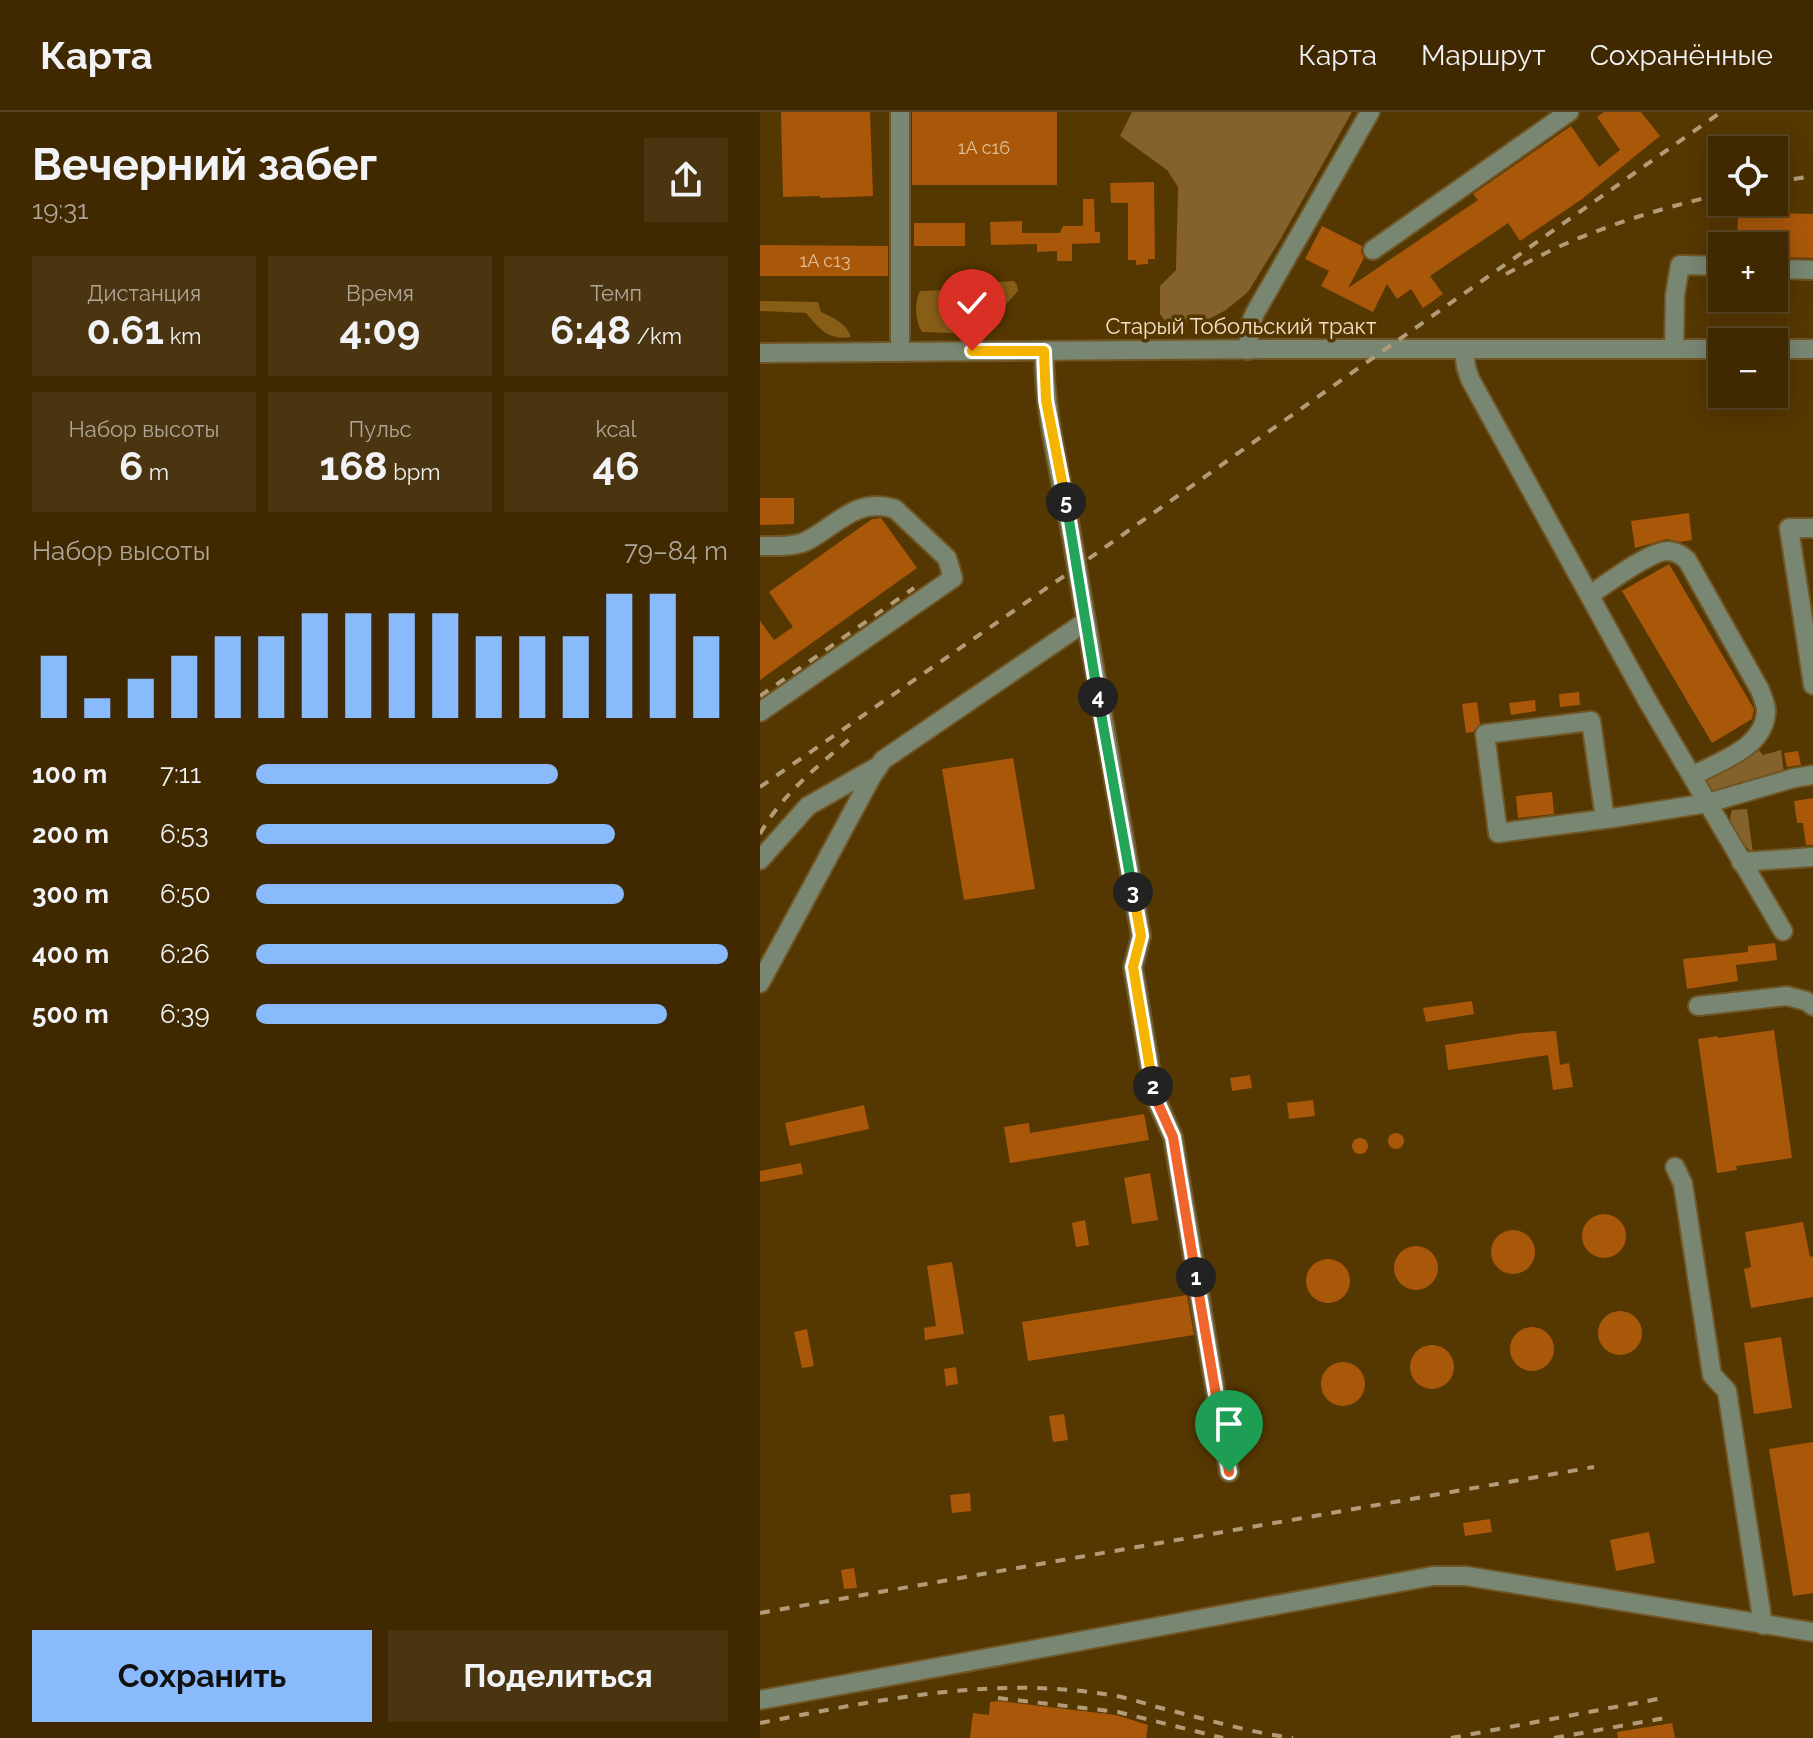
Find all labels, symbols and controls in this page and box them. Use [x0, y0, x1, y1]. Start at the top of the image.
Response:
text: Карта [40, 33, 153, 78]
text: Карта [1298, 39, 1377, 72]
text: Маршрут [1421, 39, 1546, 72]
text: Сохранённые [1590, 39, 1773, 72]
map controls [1708, 136, 1788, 408]
button: locate [1708, 136, 1788, 216]
house number: 1А с16 [958, 137, 1010, 158]
button: share [644, 138, 728, 222]
text: Вечерний забег [32, 139, 377, 190]
text: 19:31 [32, 195, 88, 225]
button: + [1708, 232, 1788, 312]
house number: 1А с13 [799, 250, 851, 271]
pin [938, 269, 1006, 351]
text: Дистанция [87, 280, 201, 306]
text: Время [346, 280, 414, 306]
text: Темп [590, 280, 642, 306]
icon: check [950, 281, 994, 325]
text: 0.61 [86, 306, 164, 353]
text: 4:09 [340, 306, 420, 353]
text: 6:48 [550, 306, 631, 353]
street label: Старый Тобольский тракт [1105, 313, 1377, 339]
text: km [164, 323, 202, 349]
text: /km [631, 323, 682, 349]
button: − [1708, 328, 1788, 408]
text: Набор высоты [69, 416, 219, 442]
text: Пульс [349, 416, 411, 442]
text: kcal [595, 416, 637, 442]
text: 6 [119, 442, 143, 489]
text: 168 [319, 442, 388, 489]
text: 46 [592, 442, 640, 489]
text: m [143, 459, 169, 485]
text: bpm [388, 459, 441, 485]
pin: 5 [1046, 482, 1086, 522]
text: 5 [1060, 489, 1072, 515]
text: Набор высоты [32, 536, 210, 566]
text: 79–84 m [624, 536, 728, 566]
pin: 4 [1078, 677, 1118, 717]
text: 4 [1092, 684, 1104, 710]
text: 100 m [32, 759, 107, 789]
text: 7:11 [160, 759, 201, 789]
text: 200 m [32, 819, 109, 849]
text: 6:53 [160, 819, 209, 849]
pin: 3 [1113, 872, 1153, 912]
text: 300 m [32, 879, 109, 909]
text: 6:50 [160, 879, 211, 909]
text: 3 [1127, 879, 1139, 905]
text: 400 m [32, 939, 109, 969]
text: 6:26 [160, 939, 210, 969]
text: 500 m [32, 999, 109, 1029]
text: 6:39 [160, 999, 210, 1029]
pin: 2 [1133, 1066, 1173, 1106]
text: 2 [1147, 1073, 1159, 1099]
pin: 1 [1176, 1257, 1216, 1297]
text: 1 [1191, 1264, 1201, 1290]
pin [1195, 1390, 1263, 1472]
icon: arrive [1207, 1402, 1251, 1446]
button: Сохранить [32, 1630, 372, 1722]
button: Поделиться [388, 1630, 728, 1722]

